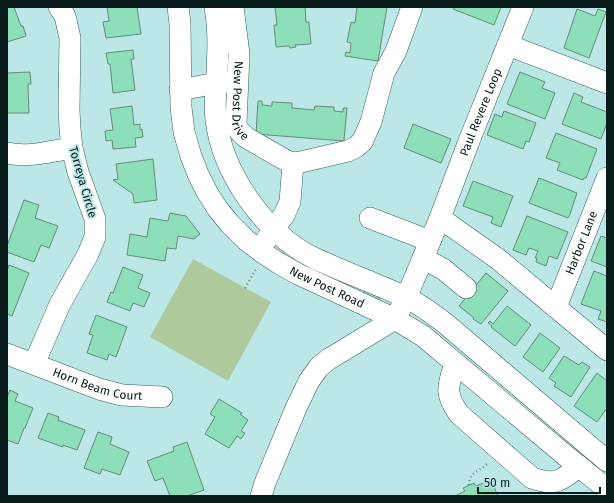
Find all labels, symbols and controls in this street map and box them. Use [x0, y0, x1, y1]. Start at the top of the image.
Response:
street label: New Post Drive [229, 61, 252, 143]
street label: Paul Revere Loop [457, 66, 505, 158]
street label: Torreya Circle [66, 145, 100, 219]
street label: Harbor Lane [562, 209, 600, 277]
street label: New Post Road [287, 264, 367, 311]
street label: Horn Beam Court [51, 365, 143, 403]
scale bar [478, 469, 600, 495]
text: 50 m [484, 476, 510, 490]

